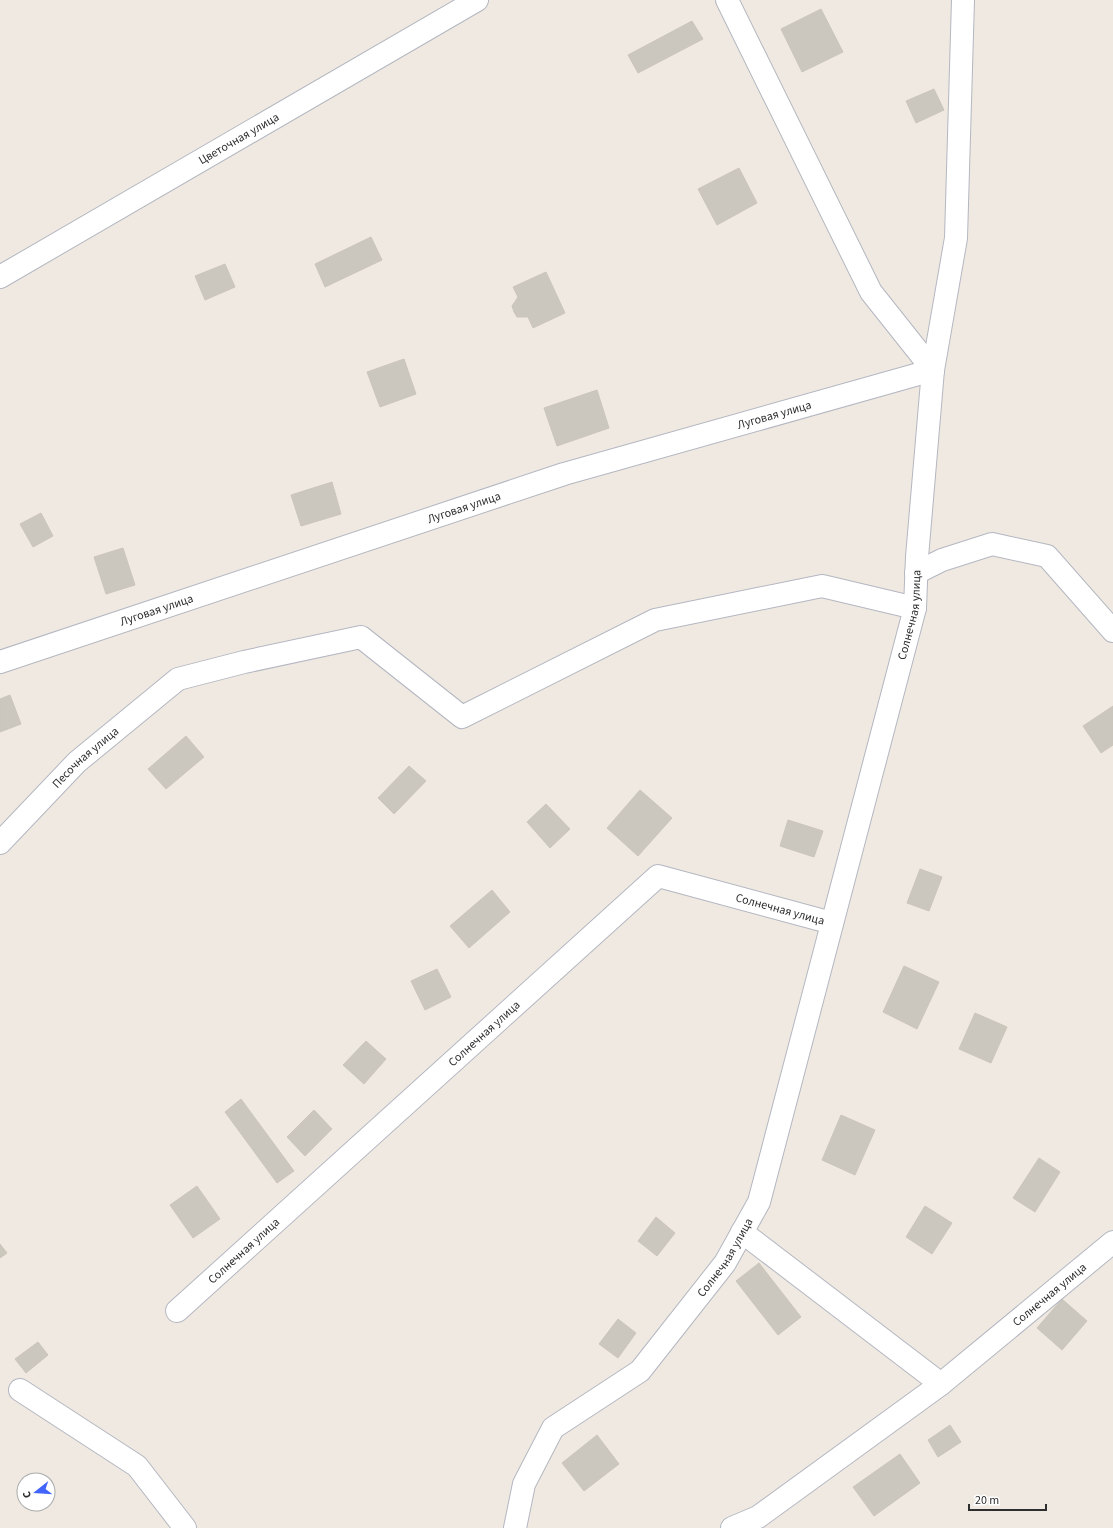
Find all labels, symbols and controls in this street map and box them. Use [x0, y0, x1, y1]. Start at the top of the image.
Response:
street label: Цветочная улица [195, 109, 282, 169]
street label: Луговая улица [735, 397, 813, 434]
street label: Луговая улица [425, 488, 503, 528]
street label: Солнечная улица [894, 569, 925, 662]
street label: Луговая улица [118, 590, 196, 630]
street label: Песочная улица [48, 723, 122, 792]
street label: Солнечная улица [734, 889, 826, 930]
street label: Солнечная улица [445, 997, 524, 1071]
street label: Солнечная улица [204, 1214, 284, 1288]
street label: Солнечная улица [693, 1215, 757, 1301]
street label: Солнечная улица [1009, 1259, 1090, 1331]
north arrow [16, 1472, 56, 1512]
scale bar [969, 1486, 1046, 1512]
text: С [19, 1489, 35, 1500]
text: 20 m [975, 1492, 999, 1509]

